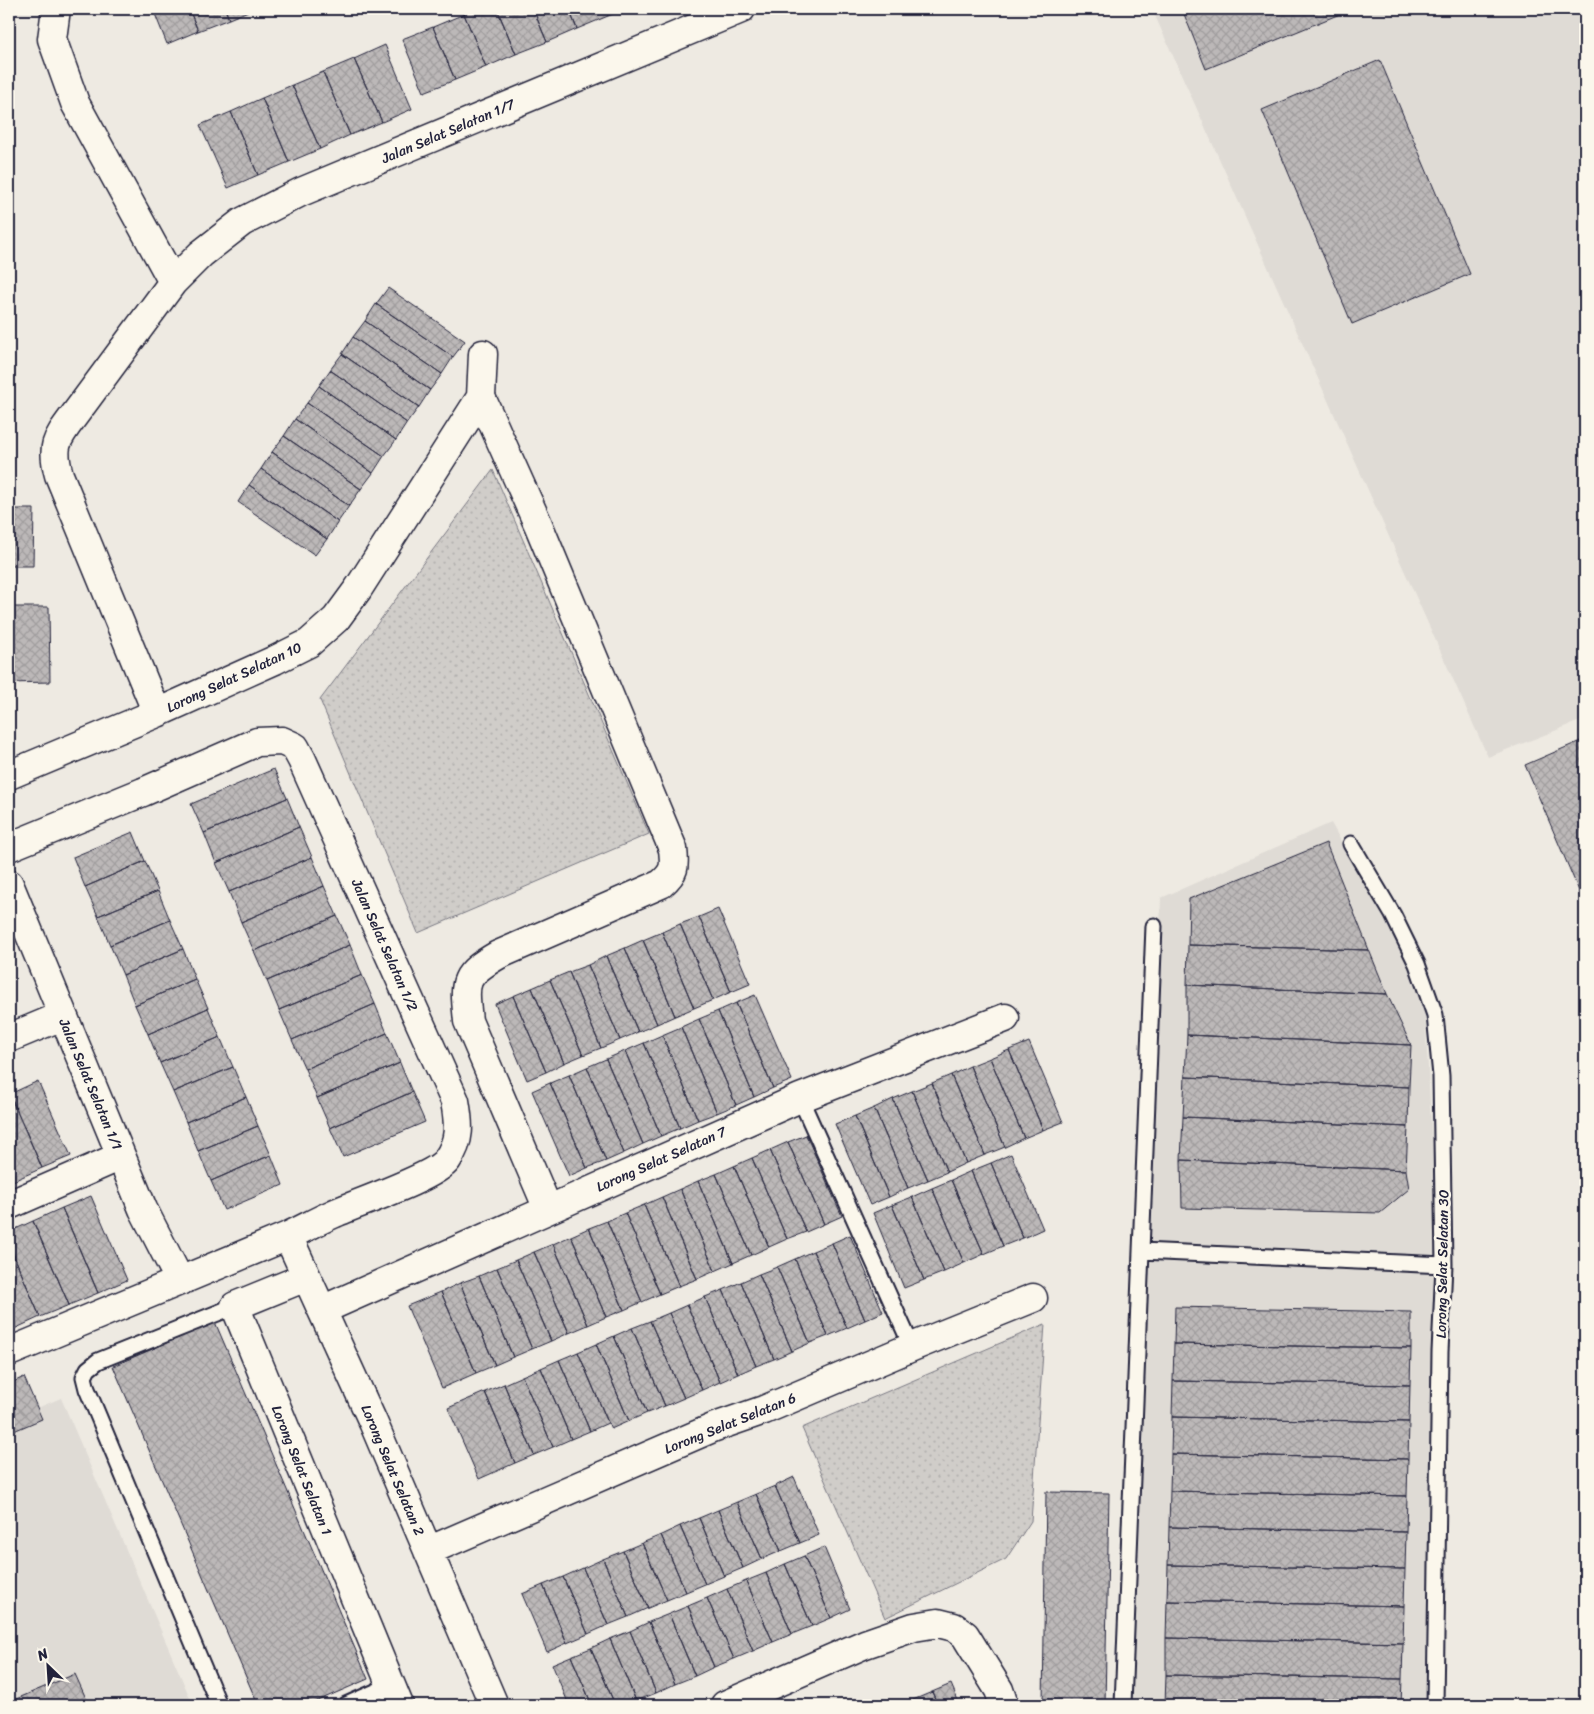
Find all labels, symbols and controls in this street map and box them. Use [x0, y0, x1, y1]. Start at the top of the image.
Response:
street label: Jalan Selat Selatan 1/7 [377, 92, 520, 171]
street label: Lorong Selat Selatan 10 [162, 635, 306, 720]
street label: Jalan Selat Selatan 1/2 [344, 874, 425, 1015]
street label: Jalan Selat Selatan 1/1 [51, 1014, 130, 1154]
street label: Lorong Selat Selatan 7 [592, 1119, 731, 1199]
street label: Lorong Selat Selatan 30 [1429, 1189, 1456, 1339]
street label: Lorong Selat Selatan 6 [660, 1386, 800, 1461]
street label: Lorong Selat Selatan 1 [264, 1401, 339, 1539]
street label: Lorong Selat Selatan 2 [354, 1401, 431, 1540]
text: N [32, 1641, 53, 1668]
north arrow [22, 1642, 72, 1692]

